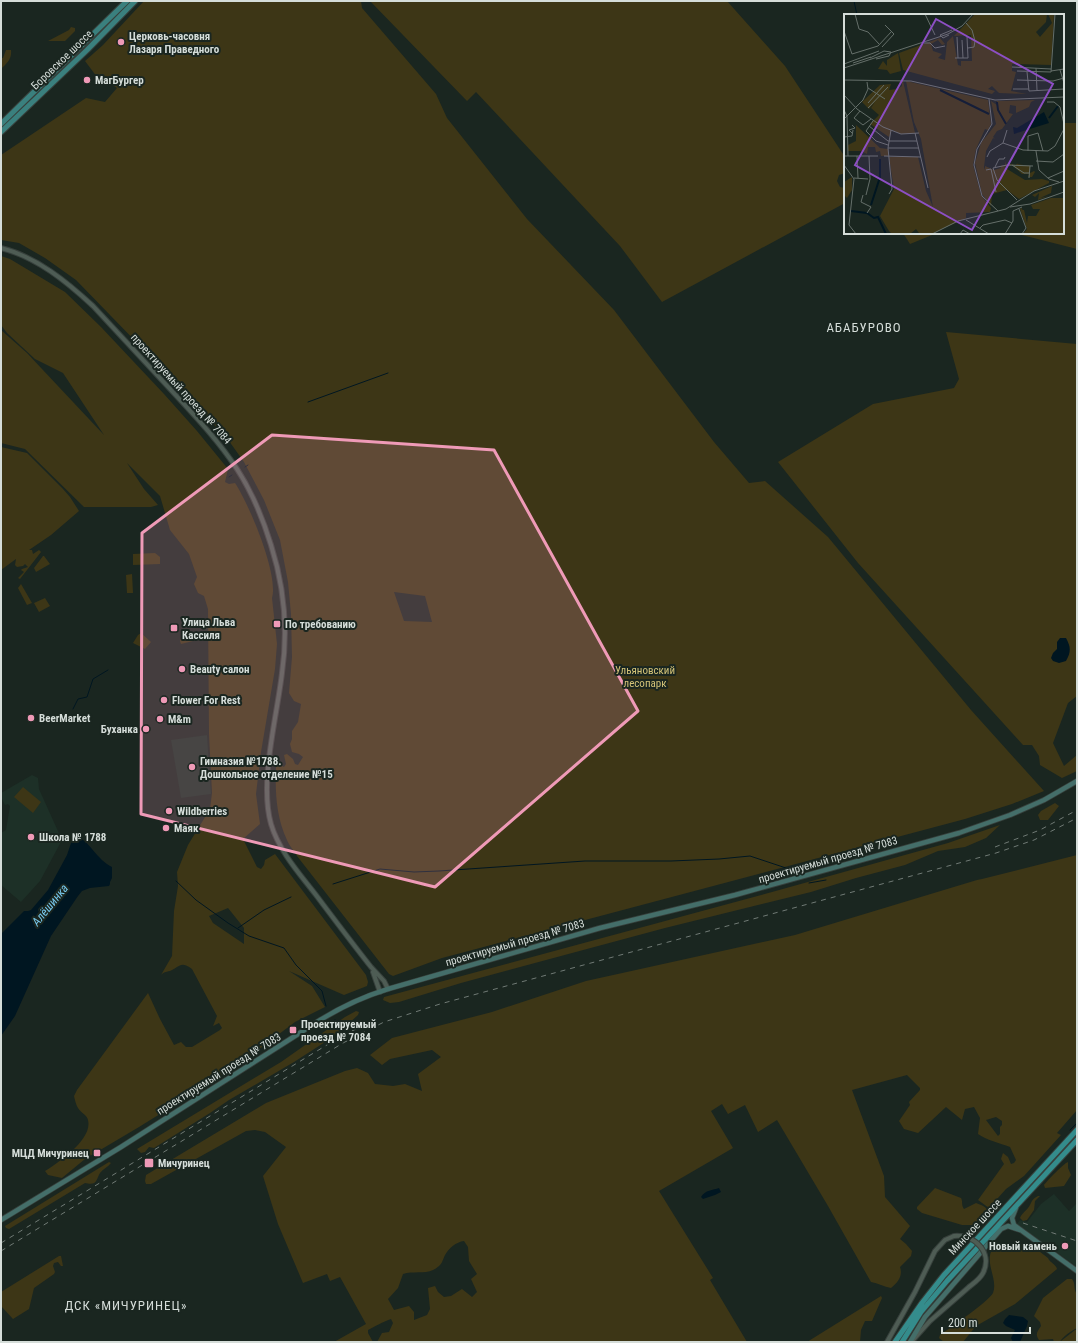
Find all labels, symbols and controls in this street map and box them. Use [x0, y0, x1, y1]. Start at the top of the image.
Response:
inset map [844, 14, 1064, 234]
street label: Боровское шоссе [29, 28, 95, 92]
place label: Церковь-часовня Лазаря Праведного [129, 30, 220, 56]
marker: Церковь-часовня Лазаря Праведного [116, 37, 126, 47]
place label: МагБургер [95, 74, 144, 87]
marker: МагБургер [82, 75, 92, 85]
district label: АБАБУРОВО [826, 320, 902, 335]
street label: проектируемый проезд № 7084 [128, 331, 234, 447]
place label: Улица Льва Кассиля [182, 616, 235, 642]
place label: По требованию [285, 618, 356, 631]
marker: По требованию [272, 619, 282, 629]
marker: Улица Льва Кассиля [169, 623, 179, 633]
place label: Beauty салон [190, 663, 250, 676]
marker: Beauty салон [177, 664, 187, 674]
park label: Ульяновский лесопарк [615, 664, 675, 690]
place label: Flower For Rest [172, 694, 241, 707]
marker: Flower For Rest [159, 695, 169, 705]
place label: BeerMarket [39, 712, 91, 725]
marker: BeerMarket [26, 713, 36, 723]
place label: M&m [168, 713, 191, 726]
marker: M&m [155, 714, 165, 724]
place label: Буханка [101, 723, 138, 736]
marker: Буханка [141, 724, 151, 734]
place label: Гимназия №1788. Дошкольное отделение №15 [200, 755, 333, 781]
marker: Гимназия №1788. Дошкольное отделение №15 [187, 762, 197, 772]
place label: Wildberries [177, 805, 227, 818]
marker: Wildberries [164, 806, 174, 816]
place label: Маяк [174, 822, 199, 835]
marker: Маяк [161, 823, 171, 833]
place label: Школа № 1788 [39, 831, 107, 844]
marker: Школа № 1788 [26, 832, 36, 842]
street label: проектируемый проезд № 7083 [757, 834, 899, 886]
water label: Алёшинка [28, 881, 71, 929]
street label: проектируемый проезд № 7083 [444, 917, 586, 969]
place label: Проектируемый проезд № 7084 [301, 1018, 376, 1044]
marker: Проектируемый проезд № 7084 [288, 1025, 298, 1035]
street label: проектируемый проезд № 7083 [154, 1030, 284, 1118]
place label: МЦД Мичуринец [12, 1147, 89, 1160]
marker: МЦД Мичуринец [92, 1148, 102, 1158]
marker: Мичуринец [143, 1157, 155, 1169]
place label: Мичуринец [158, 1157, 210, 1170]
street label: Минское шоссе [946, 1196, 1004, 1258]
place label: Новый камень [989, 1240, 1058, 1253]
marker: Новый камень [1060, 1241, 1070, 1251]
district label: ДСК «МИЧУРИНЕЦ» [65, 1298, 187, 1313]
scale bar [942, 1309, 1030, 1335]
text: 200 m [948, 1316, 978, 1330]

